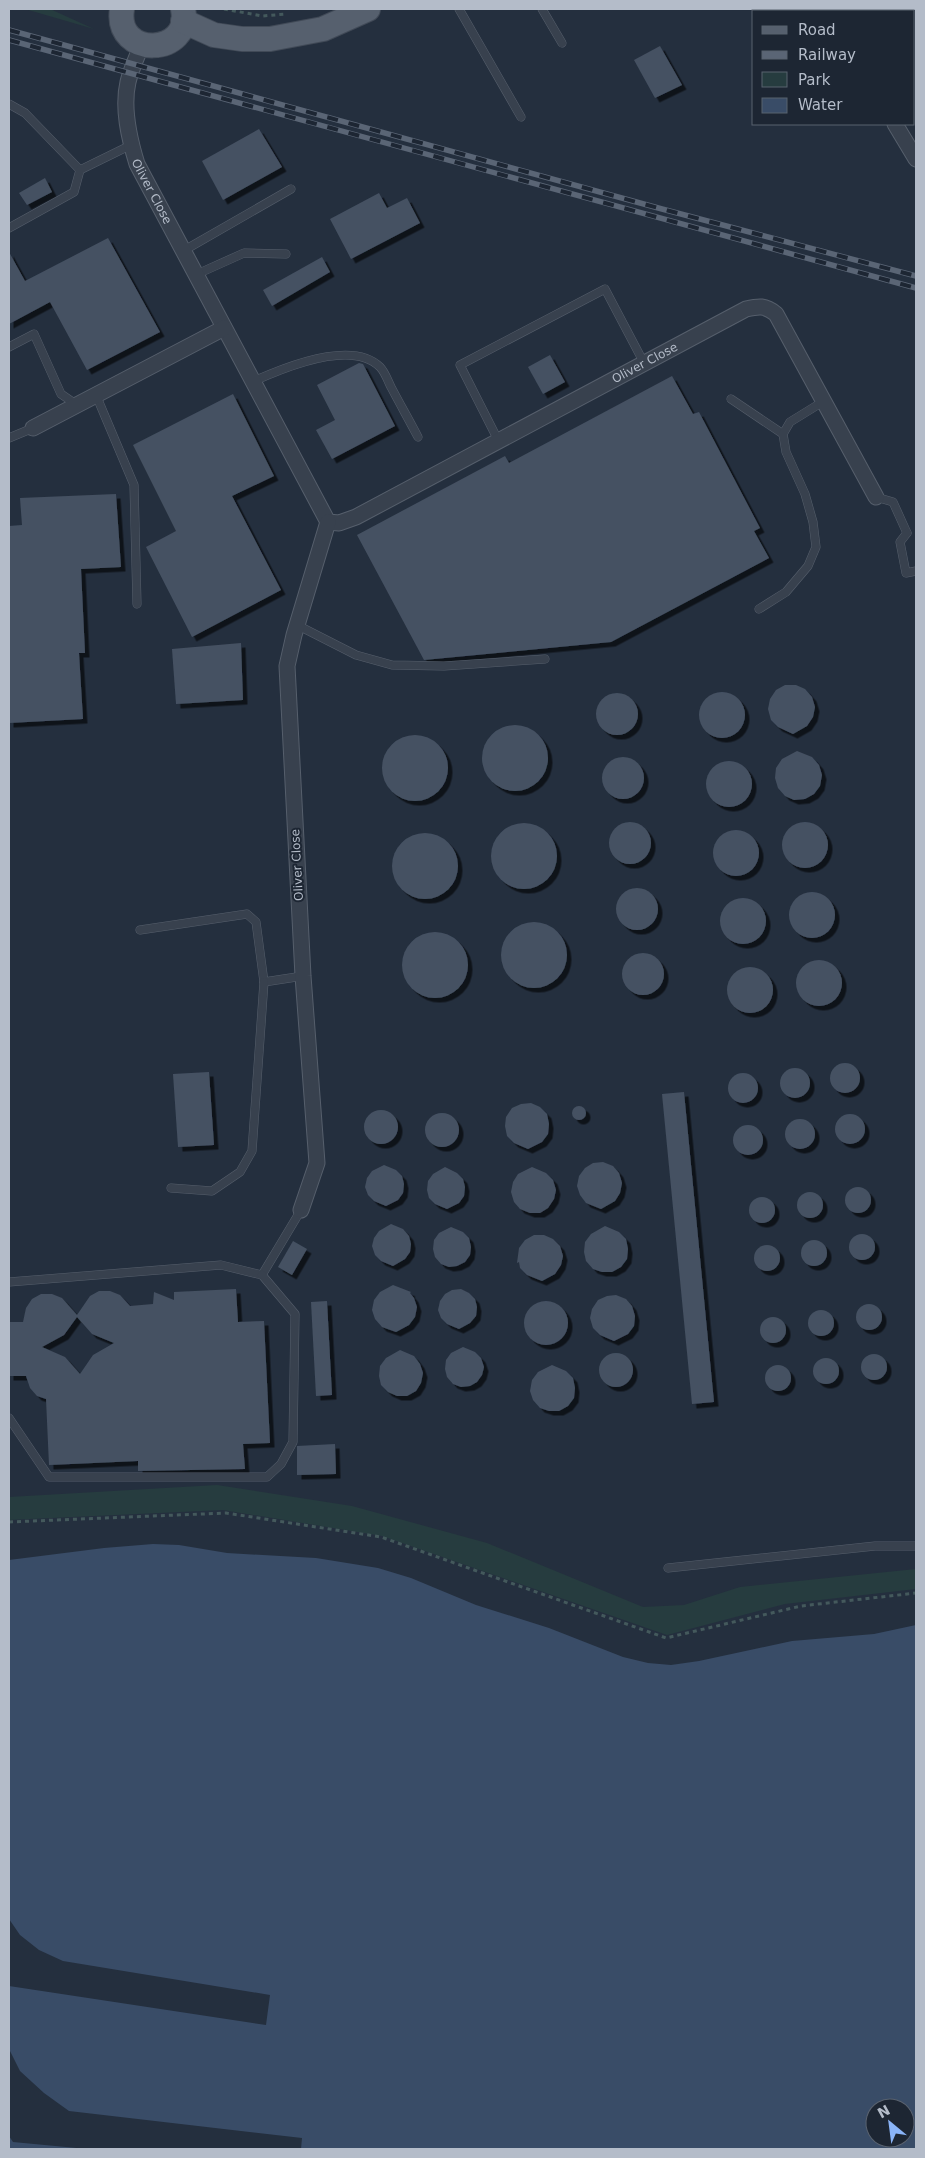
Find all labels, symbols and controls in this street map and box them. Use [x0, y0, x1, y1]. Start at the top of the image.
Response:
legend [752, 10, 915, 125]
text: Road [798, 21, 836, 39]
text: Railway [798, 46, 856, 64]
text: Park [798, 71, 831, 89]
text: Water [798, 96, 843, 114]
street label: Oliver Close [129, 157, 175, 227]
street label: Oliver Close [610, 340, 680, 386]
street label: Oliver Close [288, 829, 306, 901]
north arrow [865, 2098, 915, 2148]
text: N [875, 2102, 893, 2121]

